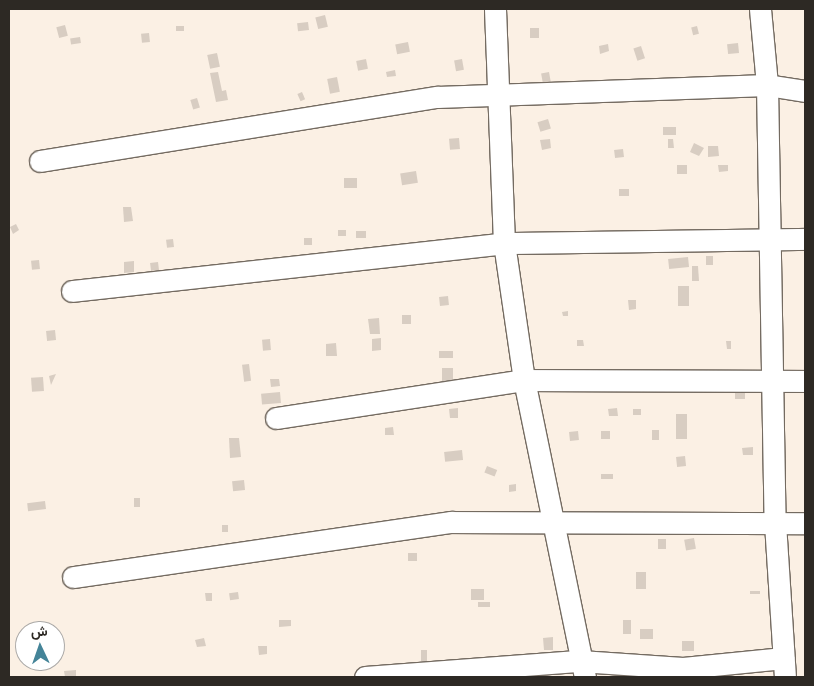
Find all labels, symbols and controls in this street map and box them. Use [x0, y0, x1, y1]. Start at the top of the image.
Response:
north arrow [15, 621, 65, 671]
text: ش [30, 623, 48, 640]

